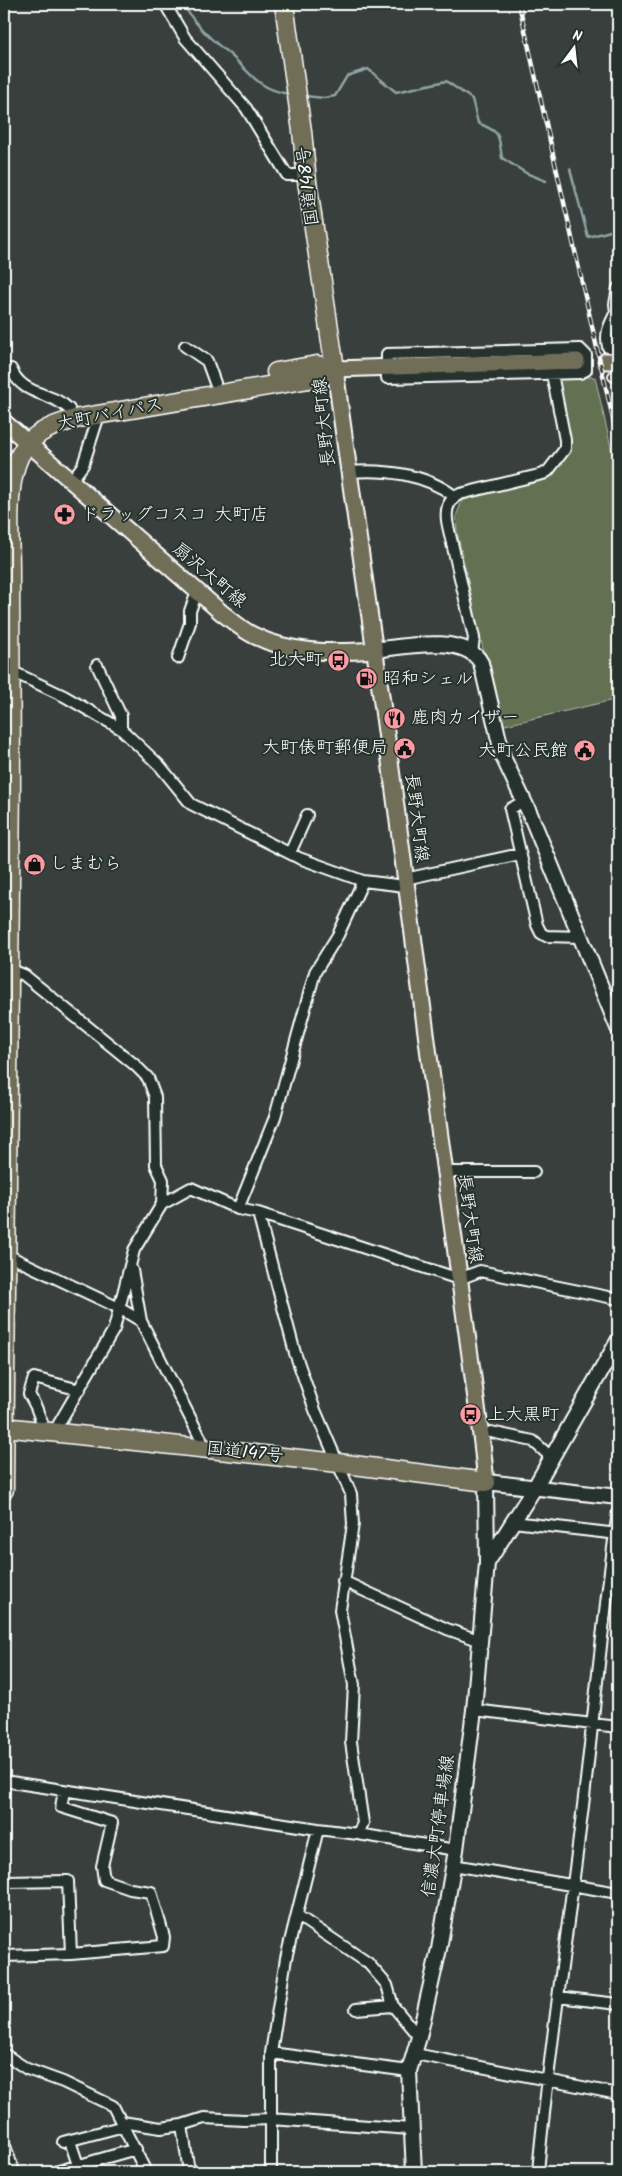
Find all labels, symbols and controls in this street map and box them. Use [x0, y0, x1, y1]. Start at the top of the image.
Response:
north arrow [550, 22, 600, 72]
text: N [570, 25, 584, 48]
street label: 国道148号 [290, 144, 328, 228]
street label: 長野大町線 [306, 376, 344, 468]
street label: 大町バイパス [54, 390, 166, 440]
place label: ドラッグコスコ 大町店 [81, 501, 268, 530]
pharmacy icon: ドラッグコスコ 大町店 [53, 503, 77, 527]
street label: 扇沢大町線 [165, 536, 253, 616]
place label: 北大町 [269, 646, 323, 675]
bus stop icon: 北大町 [327, 648, 351, 672]
place label: 昭和シェル [383, 665, 473, 694]
fuel station icon: 昭和シェル [355, 667, 379, 691]
place label: 鹿肉カイザー [411, 704, 519, 733]
restaurant icon: 鹿肉カイザー [383, 706, 407, 730]
place label: 大町俵町郵便局 [262, 734, 388, 763]
public building icon: 大町俵町郵便局 [392, 736, 416, 760]
place label: 大町公民館 [478, 737, 568, 766]
public building icon: 大町公民館 [572, 739, 596, 763]
street label: 長野大町線 [396, 772, 436, 864]
place label: しまむら [50, 850, 122, 879]
shop icon: しまむら [22, 852, 46, 876]
street label: 長野大町線 [448, 1172, 490, 1266]
place label: 上大黒町 [487, 1401, 559, 1430]
bus stop icon: 上大黒町 [459, 1403, 483, 1427]
street label: 国道147号 [205, 1435, 285, 1471]
street label: 信濃大町停車場線 [415, 1753, 463, 1899]

